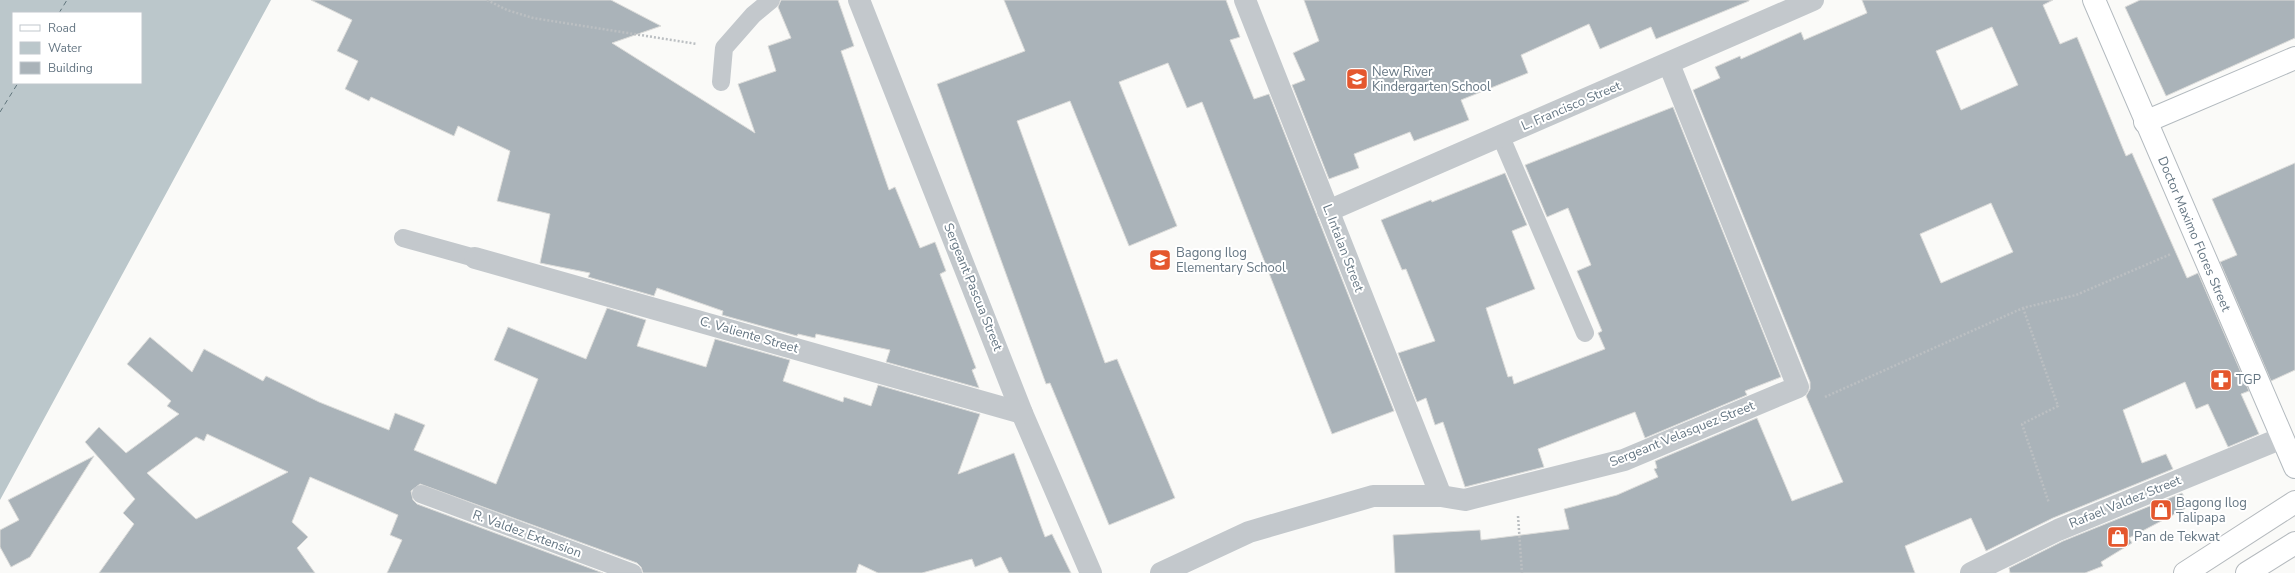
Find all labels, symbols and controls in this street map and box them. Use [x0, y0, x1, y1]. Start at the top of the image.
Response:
legend [12, 12, 142, 84]
text: Road [48, 20, 76, 36]
text: Water [48, 40, 82, 56]
text: Building [48, 60, 93, 76]
place label: New River Kindergarten School [1372, 63, 1491, 96]
school or university icon: New River Kindergarten School [1344, 66, 1370, 92]
street label: L. Francisco Street [1518, 77, 1624, 135]
street label: Doctor Maximo Flores Street [2153, 154, 2235, 315]
street label: L. Intalan Street [1318, 202, 1368, 295]
street label: Sergeant Pascua Street [939, 220, 1007, 354]
place label: Bagong Ilog Elementary School [1176, 244, 1286, 277]
school or university icon: Bagong Ilog Elementary School [1147, 247, 1173, 273]
street label: C. Valiente Street [698, 312, 801, 358]
pharmacy icon: TGP [2208, 367, 2234, 393]
place label: TGP [2236, 371, 2261, 389]
street label: Sergeant Velasquez Street [1607, 396, 1758, 471]
street label: Rafael Valdez Street [2066, 471, 2184, 533]
place label: Bagong Ilog Talipapa [2176, 494, 2247, 527]
shop icon: Bagong Ilog Talipapa [2148, 497, 2174, 523]
street label: R. Valdez Extension [470, 506, 584, 562]
shop icon: Pan de Tekwat [2105, 524, 2131, 550]
place label: Pan de Tekwat [2134, 528, 2220, 546]

